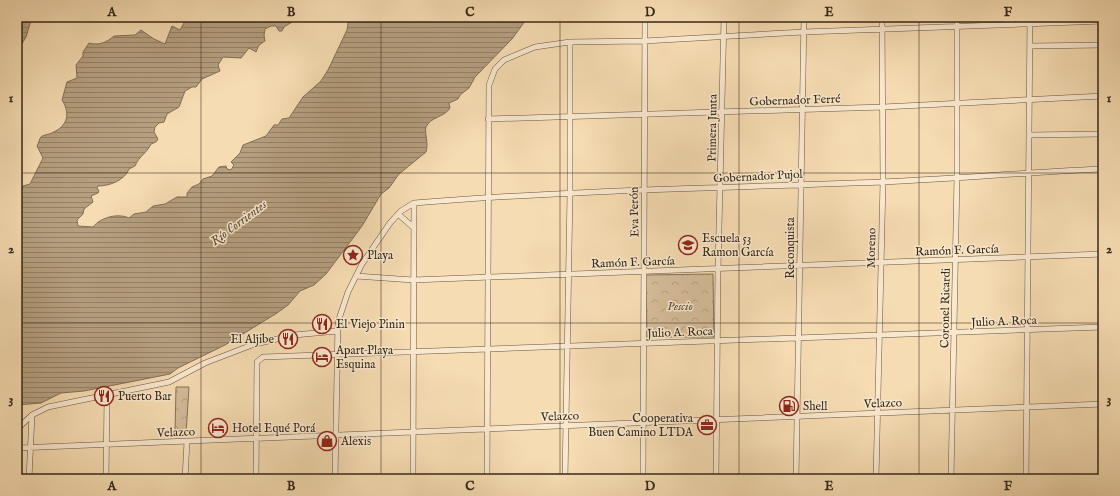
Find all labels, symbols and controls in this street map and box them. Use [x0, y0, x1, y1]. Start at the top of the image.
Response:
text: A [107, 4, 118, 21]
text: B [287, 4, 296, 21]
text: C [465, 4, 475, 21]
text: D [645, 4, 656, 21]
text: E [824, 4, 834, 21]
text: F [1004, 4, 1013, 21]
text: 1 [9, 90, 14, 107]
text: 1 [1107, 90, 1112, 107]
street label: Gobernador Ferré [749, 91, 841, 110]
street label: Primera Junta [704, 93, 722, 162]
street label: Gobernador Pujol [713, 167, 804, 186]
street label: Eva Perón [627, 186, 642, 238]
water label: Río Corrientes [207, 196, 271, 250]
street label: Reconquista [783, 216, 799, 279]
street label: Moreno [864, 227, 879, 268]
place label: Escuela 53 Ramon García [702, 231, 774, 260]
school or university icon: Escuela 53 Ramon García [677, 234, 699, 256]
text: 2 [8, 241, 14, 258]
text: 2 [1106, 241, 1112, 258]
street label: Ramón F. García [915, 242, 1000, 259]
place icon: Playa [342, 244, 364, 266]
place label: Playa [367, 248, 394, 263]
street label: Ramón F. García [591, 254, 676, 271]
street label: Coronel Ricardi [937, 268, 954, 348]
park label: Pescio [667, 299, 693, 314]
restaurant icon: El Viejo Pinin [311, 313, 333, 335]
street label: Julio A. Roca [969, 313, 1038, 331]
place label: El Viejo Pinin [336, 317, 405, 332]
street label: Julio A. Roca [645, 324, 714, 342]
restaurant icon: El Aljibe [277, 328, 299, 350]
place label: El Aljibe [230, 332, 274, 347]
place label: Apart Playa Esquina [335, 343, 394, 373]
hotel icon: Apart Playa Esquina [311, 346, 333, 368]
restaurant icon: Puerto Bar [93, 385, 115, 407]
place label: Puerto Bar [118, 389, 172, 404]
text: 3 [9, 391, 14, 408]
text: 3 [1107, 391, 1112, 408]
fuel station icon: Shell [778, 395, 800, 417]
street label: Velazco [863, 395, 903, 412]
place label: Shell [803, 399, 828, 414]
street label: Velazco [540, 408, 580, 425]
place label: Cooperativa Buen Camino LTDA [588, 411, 694, 440]
office icon: Cooperativa Buen Camino LTDA [696, 414, 718, 436]
hotel icon: Hotel Equé Porá [207, 417, 229, 439]
place label: Hotel Equé Porá [232, 421, 316, 437]
street label: Velazco [156, 424, 196, 441]
shop icon: Alexis [316, 430, 338, 452]
place label: Alexis [340, 434, 371, 449]
text: A [107, 478, 118, 495]
text: B [287, 478, 296, 495]
text: C [465, 478, 475, 495]
text: D [645, 478, 656, 495]
text: E [824, 478, 834, 495]
text: F [1004, 478, 1013, 495]

